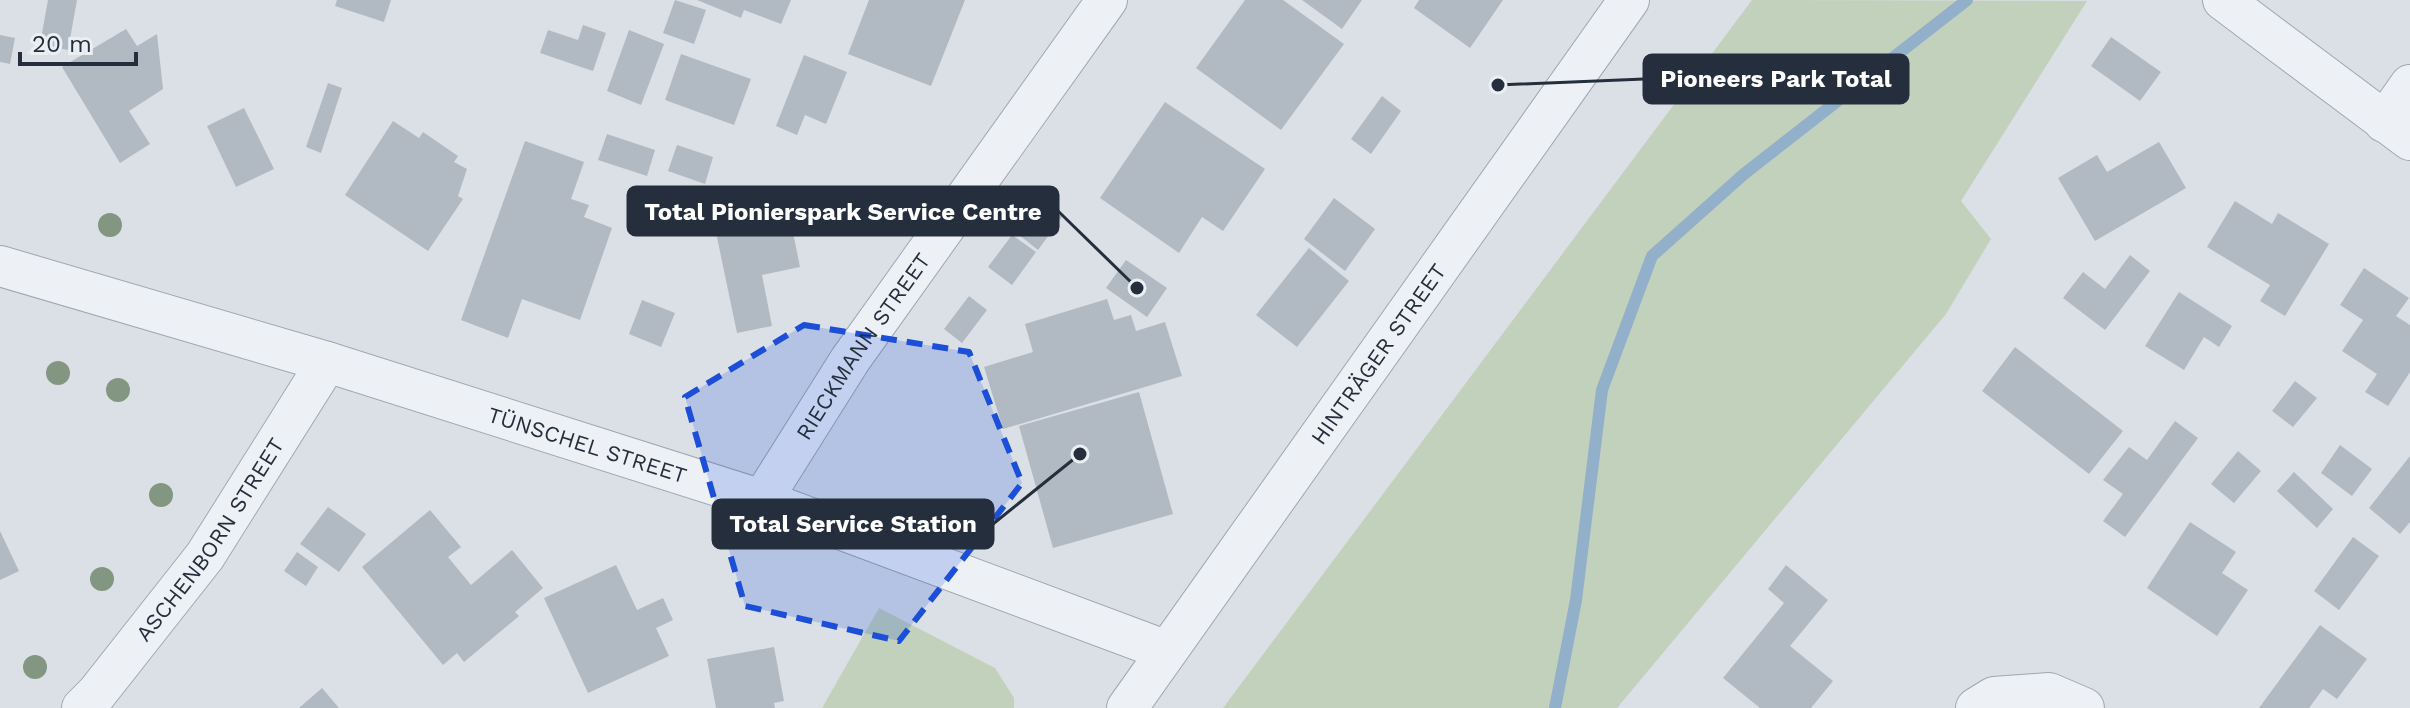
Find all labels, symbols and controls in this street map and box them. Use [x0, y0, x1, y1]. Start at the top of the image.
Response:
scale bar [20, 16, 136, 66]
text: 20 m [32, 30, 92, 58]
callout: Pioneers Park Total [1644, 55, 1908, 103]
text: Pioneers Park Total [1660, 65, 1892, 93]
callout: Total Pionierspark Service Centre [628, 187, 1058, 235]
text: Total Pionierspark Service Centre [644, 198, 1042, 226]
street label: RIECKMANN STREET [791, 248, 935, 444]
street label: HINTRÄGER STREET [1306, 259, 1451, 449]
street label: TÜNSCHEL STREET [485, 402, 690, 488]
street label: ASCHENBORN STREET [131, 433, 289, 646]
callout: Total Service Station [713, 500, 993, 548]
text: Total Service Station [729, 510, 977, 538]

